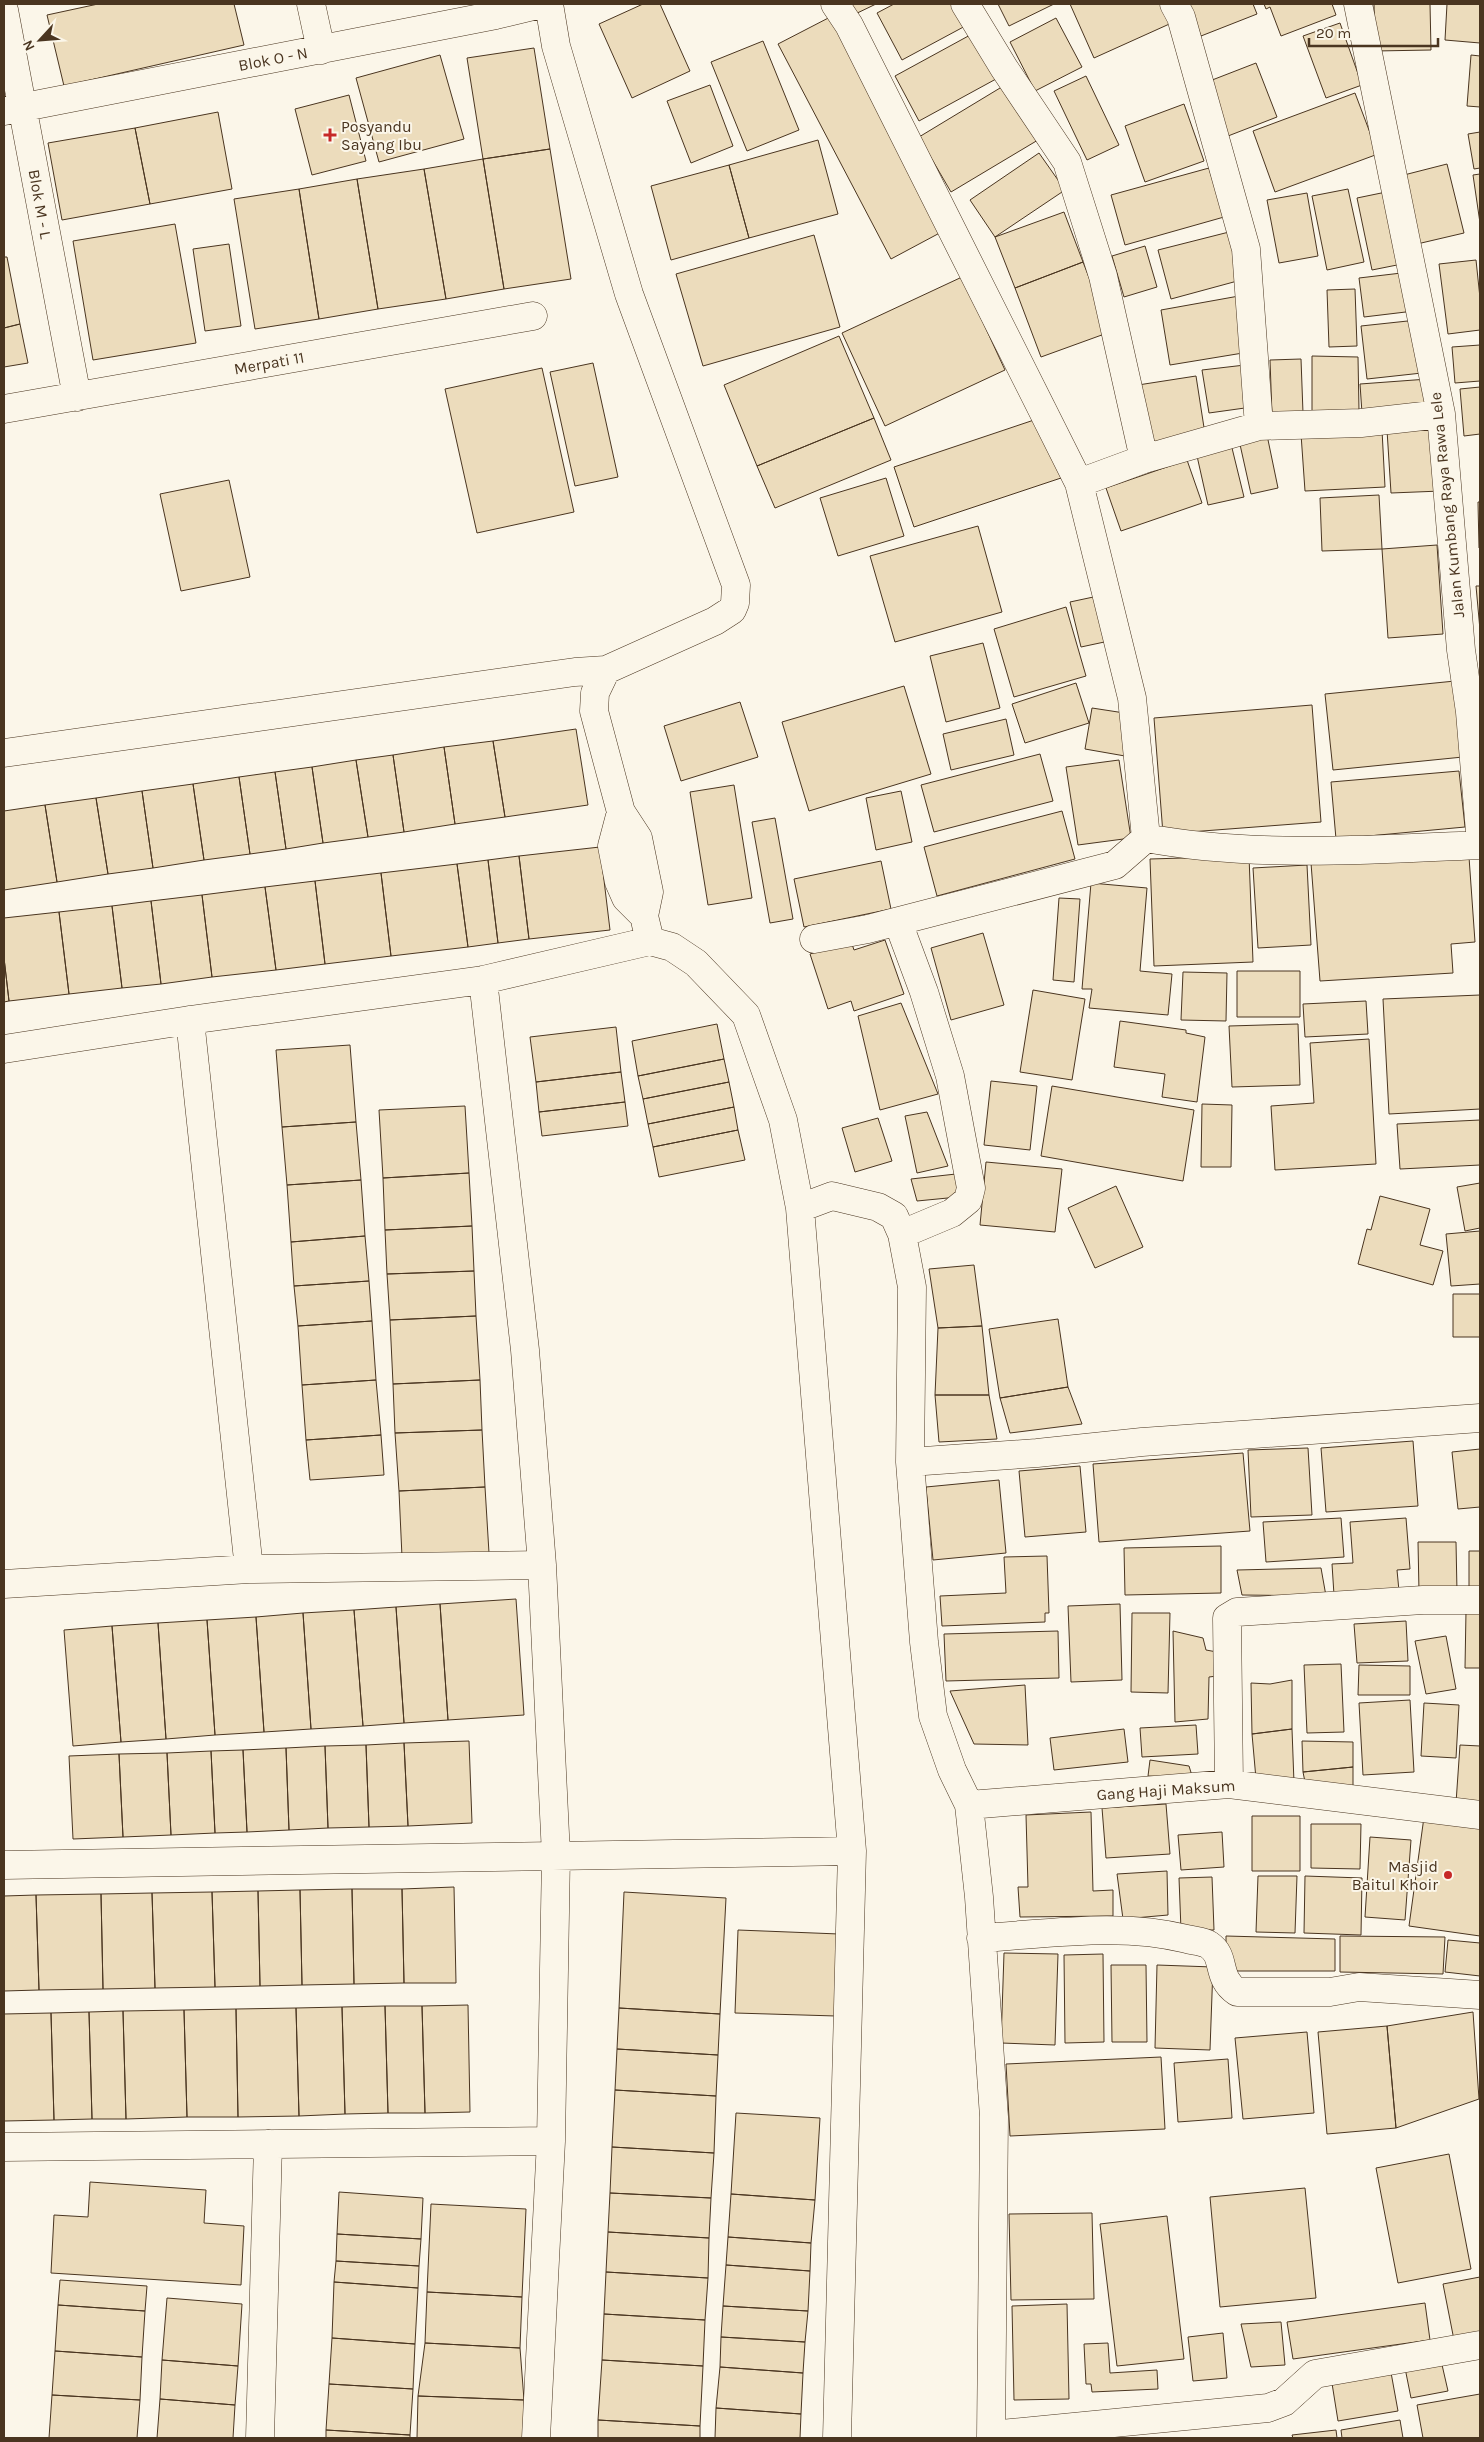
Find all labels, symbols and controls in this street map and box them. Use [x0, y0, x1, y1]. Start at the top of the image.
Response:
north arrow [15, 15, 65, 65]
scale bar [1309, 15, 1438, 47]
text: 20 m [1316, 24, 1351, 42]
text: N [19, 37, 39, 54]
street label: Blok O - N [237, 43, 309, 75]
place label: Posyandu Sayang Ibu [341, 117, 422, 154]
marker: Posyandu Sayang Ibu [323, 128, 337, 142]
street label: Blok M - L [25, 168, 56, 241]
street label: Merpati 11 [232, 347, 306, 379]
street label: Jalan Kumbang Raya Rawa Lele [1426, 391, 1468, 619]
street label: Gang Haji Maksum [1096, 1776, 1236, 1804]
place label: Masjid Baitul Khoir [1352, 1857, 1438, 1894]
marker: Masjid Baitul Khoir [1442, 1869, 1454, 1881]

